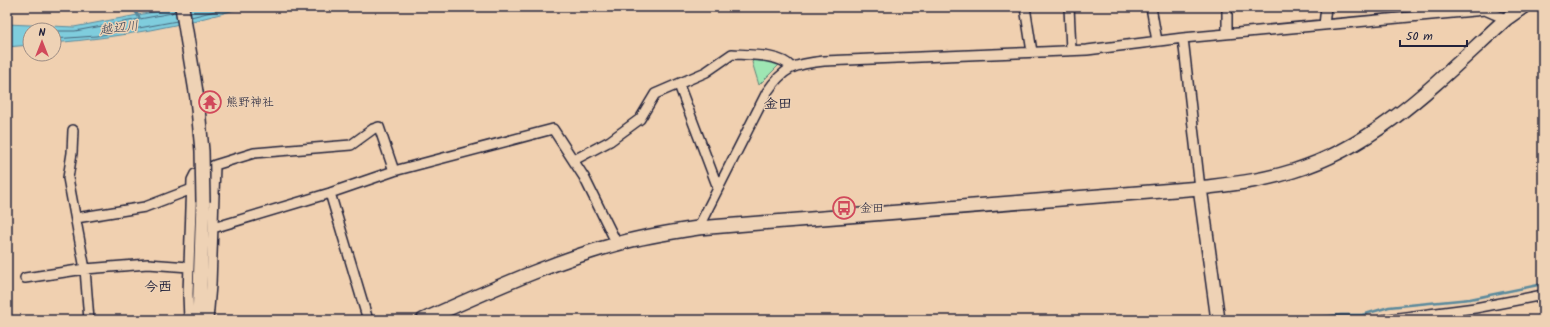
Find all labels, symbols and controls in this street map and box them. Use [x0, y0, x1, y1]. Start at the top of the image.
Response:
water label: 越辺川 [98, 16, 140, 41]
north arrow [22, 22, 62, 62]
scale bar [1400, 22, 1467, 48]
text: N [39, 24, 46, 42]
text: 50 m [1406, 27, 1433, 46]
temple icon: 熊野神社 [197, 89, 223, 115]
place label: 熊野神社 [226, 93, 274, 112]
district label: 金田 [764, 93, 792, 115]
bus stop icon: 金田 [831, 195, 857, 221]
place label: 金田 [860, 199, 884, 218]
district label: 今西 [144, 276, 172, 298]

